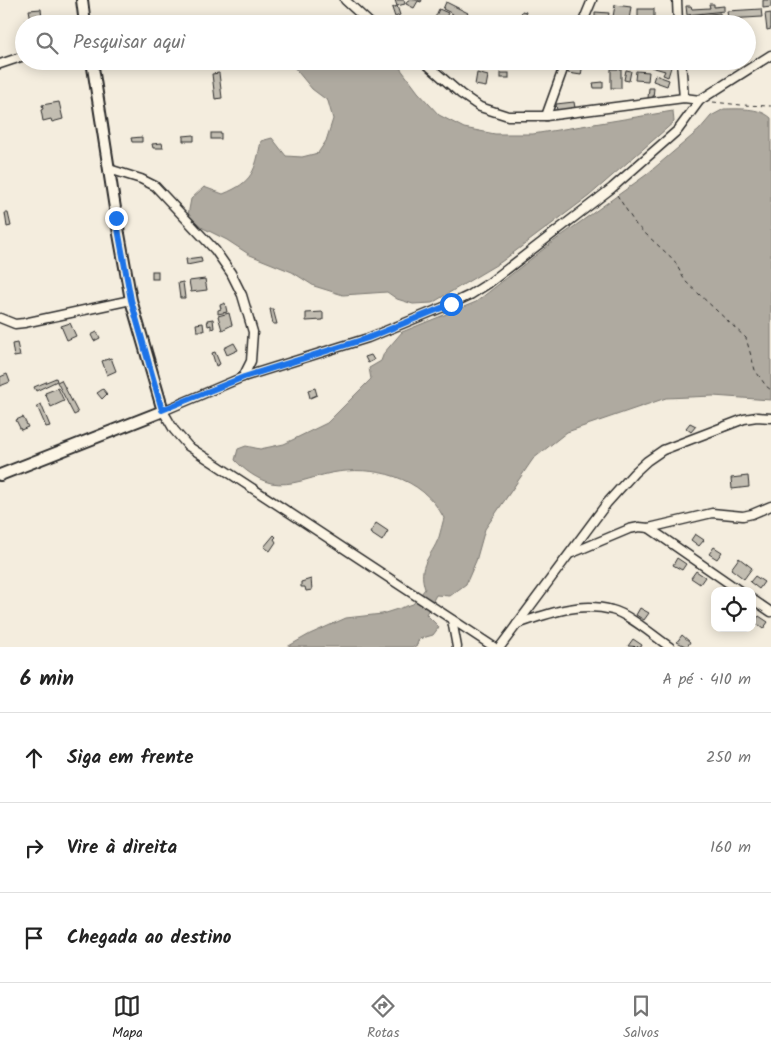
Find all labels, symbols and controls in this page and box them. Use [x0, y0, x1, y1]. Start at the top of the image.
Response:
search box [15, 15, 756, 70]
text: Pesquisar aqui [73, 28, 185, 58]
icon: search [33, 29, 61, 57]
route end [105, 207, 128, 230]
route start [440, 293, 463, 316]
map controls [711, 587, 756, 632]
button: locate [711, 587, 756, 632]
text: 6 min [20, 663, 74, 696]
text: A pé · 410 m [663, 667, 751, 692]
text: Siga em frente [67, 743, 194, 773]
icon: ahead [20, 744, 48, 772]
text: 250 m [706, 745, 751, 770]
text: Vire à direita [67, 833, 177, 863]
icon: right [20, 834, 48, 862]
text: 160 m [710, 835, 751, 860]
text: Chegada ao destino [67, 923, 232, 953]
icon: arrive [20, 924, 48, 952]
tab: Mapa [112, 992, 143, 1044]
tab: Rotas [367, 992, 399, 1044]
tab: Salvos [623, 992, 659, 1044]

